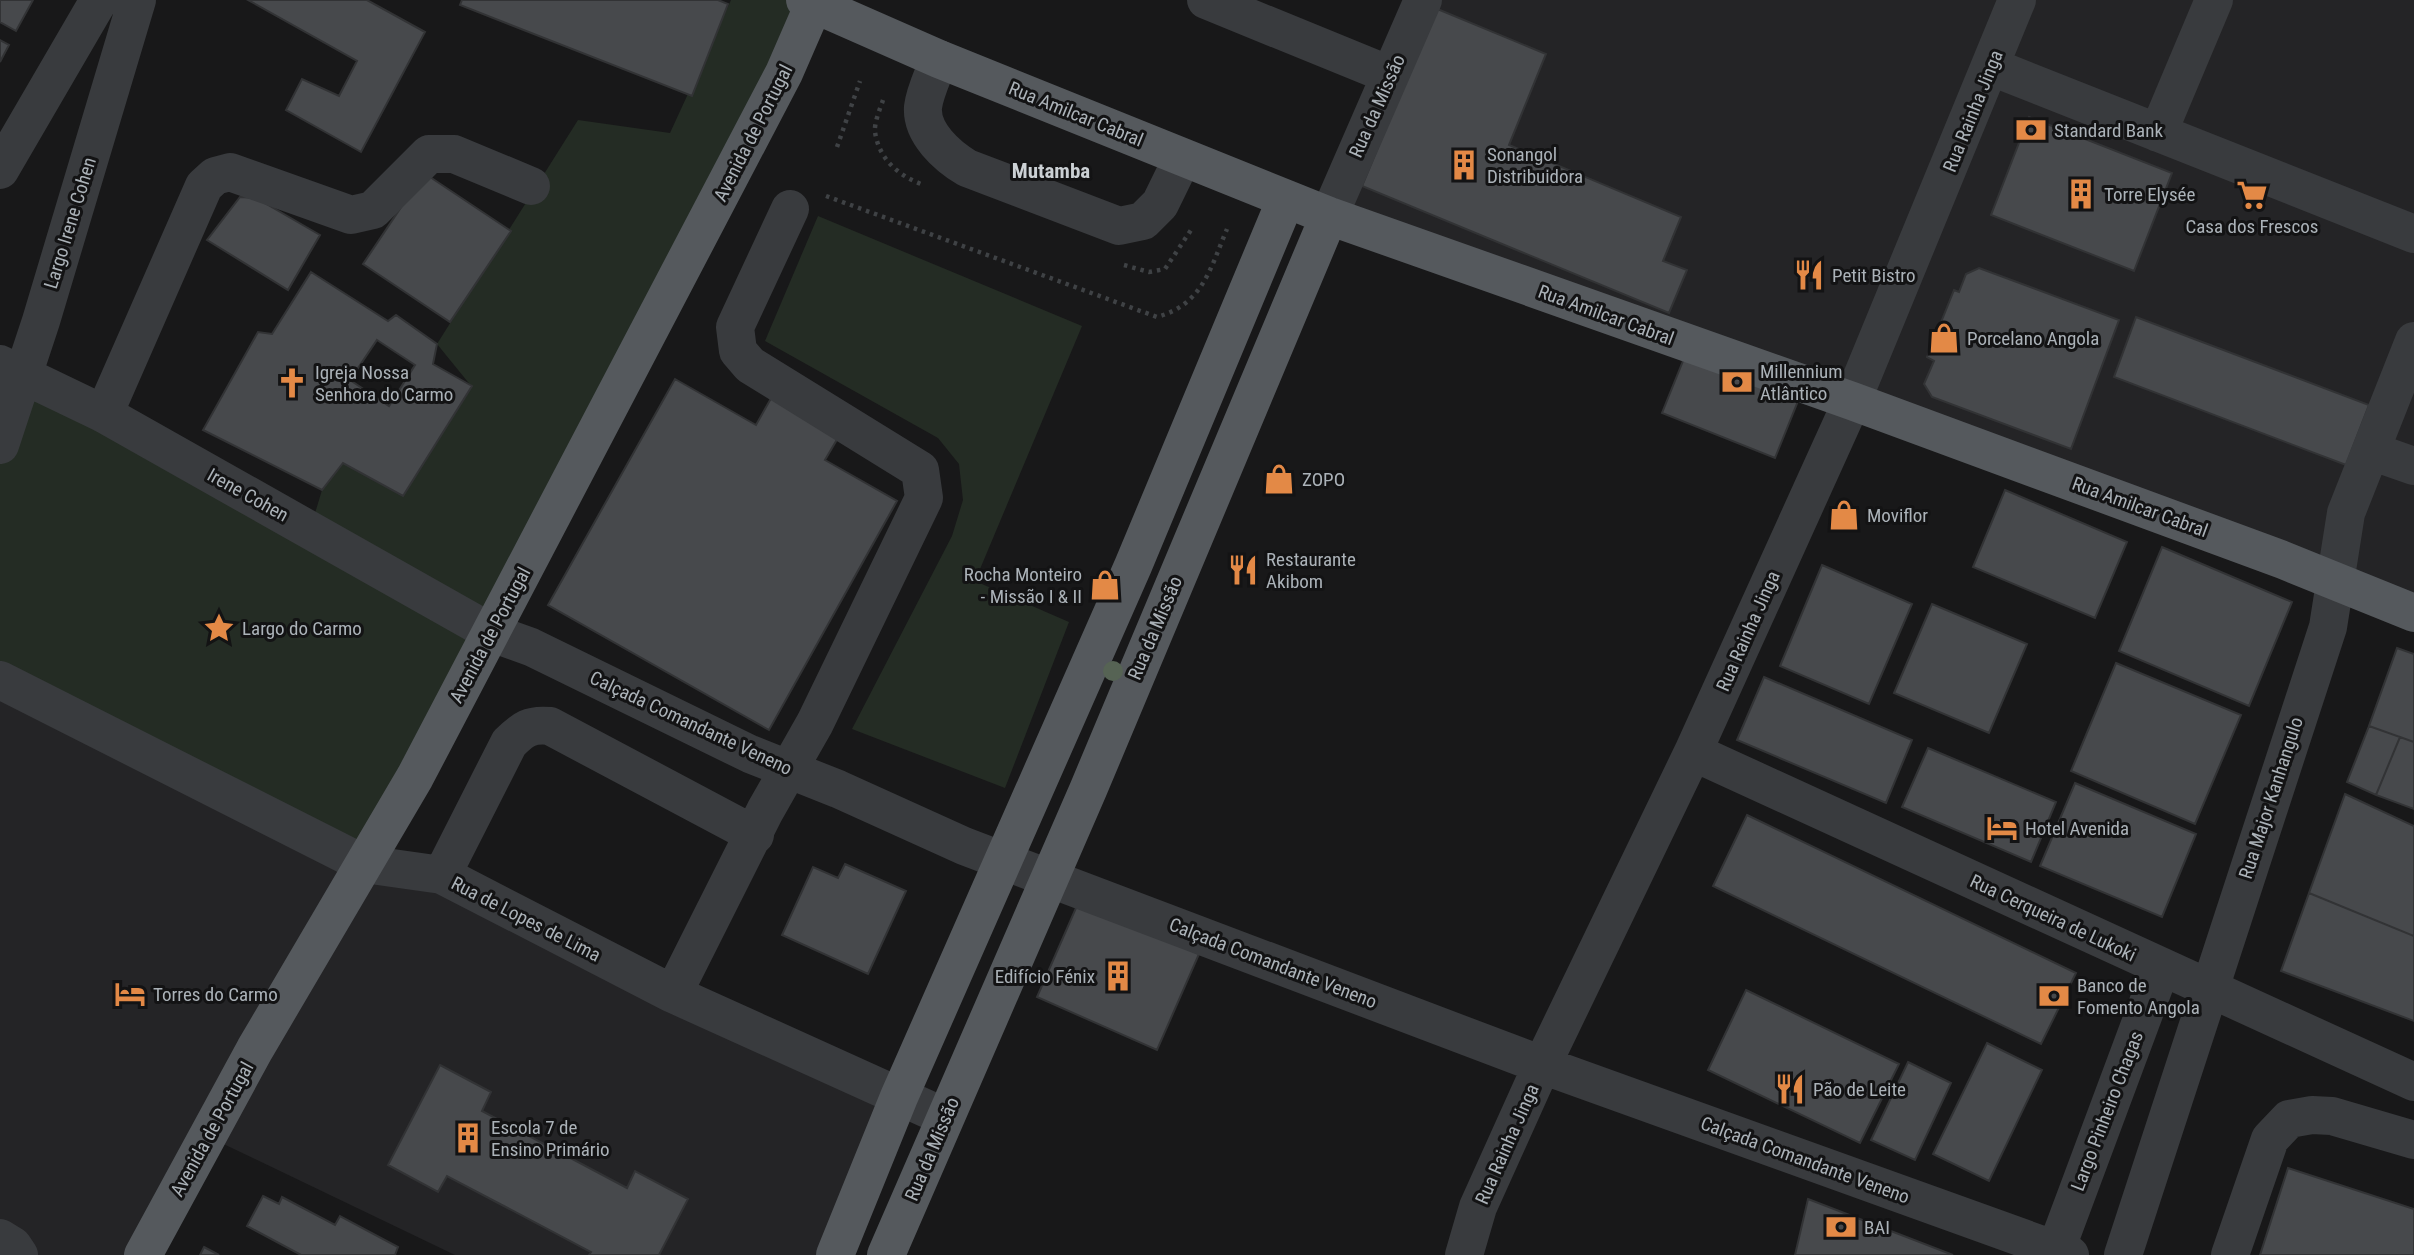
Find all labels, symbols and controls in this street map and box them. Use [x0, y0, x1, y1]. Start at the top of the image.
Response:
street label: Rua Rainha Jinga [1938, 47, 2008, 175]
street label: Rua da Missão [1344, 51, 1410, 161]
street label: Avenida de Portugal [709, 61, 797, 205]
street label: Rua Amilcar Cabral [1005, 77, 1147, 151]
bank icon: Standard Bank [2014, 113, 2048, 147]
place label: Standard Bank [2054, 119, 2163, 142]
place label: Sonangol Distribuidora [1487, 143, 1583, 188]
building icon: Sonangol Distribuidora [1447, 148, 1481, 182]
street label: Largo Irene Cohen [39, 154, 101, 292]
district label: Mutamba [1012, 159, 1090, 183]
building icon: Torre Elysée [2064, 177, 2098, 211]
supermarket icon: Casa dos Frescos [2235, 178, 2269, 212]
place label: Torre Elysée [2104, 183, 2195, 206]
place label: Casa dos Frescos [2185, 215, 2319, 238]
restaurant icon: Petit Bistro [1792, 258, 1826, 292]
place label: Petit Bistro [1832, 264, 1915, 287]
street label: Rua Amilcar Cabral [1535, 280, 1677, 350]
shop icon: Porcelano Angola [1927, 321, 1961, 355]
place label: Porcelano Angola [1967, 327, 2099, 350]
place label: Millennium Atlântico [1760, 360, 1843, 405]
place label: Igreja Nossa Senhora do Carmo [315, 361, 453, 406]
bank icon: Millennium Atlântico [1720, 365, 1754, 399]
church icon: Igreja Nossa Senhora do Carmo [275, 366, 309, 400]
shop icon: ZOPO [1262, 462, 1296, 496]
street label: Irene Cohen [203, 463, 293, 527]
place label: ZOPO [1302, 468, 1345, 491]
street label: Rua Amilcar Cabral [2069, 472, 2211, 542]
shop icon: Moviflor [1827, 498, 1861, 532]
place label: Moviflor [1867, 504, 1928, 527]
place label: Restaurante Akibom [1266, 548, 1356, 593]
restaurant icon: Restaurante Akibom [1226, 553, 1260, 587]
street label: Avenida de Portugal [445, 563, 535, 707]
place label: Rocha Monteiro - Missão I & II [964, 563, 1082, 608]
street label: Rua Rainha Jinga [1711, 567, 1785, 695]
shop icon: Rocha Monteiro - Missão I & II [1088, 568, 1122, 602]
street label: Rua da Missão [1123, 573, 1187, 683]
place icon: Largo do Carmo [202, 611, 236, 645]
place label: Largo do Carmo [242, 617, 362, 640]
street label: Calçada Comandante Veneno [586, 666, 796, 780]
street label: Rua Major Kanhangulo [2234, 714, 2308, 882]
hotel icon: Hotel Avenida [1985, 811, 2019, 845]
place label: Hotel Avenida [2025, 817, 2129, 840]
street label: Rua Cerqueira de Lukoki [1966, 869, 2140, 967]
street label: Rua de Lopes de Lima [447, 871, 605, 967]
street label: Calçada Comandante Veneno [1166, 913, 1380, 1013]
building icon: Edifício Fénix [1101, 959, 1135, 993]
place label: Edifício Fénix [995, 965, 1095, 988]
place label: Banco de Fomento Angola [2077, 974, 2200, 1019]
hotel icon: Torres do Carmo [113, 977, 147, 1011]
bank icon: Banco de Fomento Angola [2037, 979, 2071, 1013]
place label: Torres do Carmo [153, 983, 278, 1006]
street label: Largo Pinheiro Chagas [2066, 1028, 2148, 1194]
street label: Avenida de Portugal [165, 1058, 259, 1200]
restaurant icon: Pão de Leite [1773, 1072, 1807, 1106]
place label: Pão de Leite [1813, 1078, 1906, 1101]
street label: Rua Rainha Jinga [1470, 1080, 1544, 1208]
street label: Rua da Missão [900, 1094, 964, 1204]
street label: Calçada Comandante Veneno [1697, 1111, 1913, 1209]
place label: Escola 7 de Ensino Primário [491, 1116, 610, 1161]
building icon: Escola 7 de Ensino Primário [451, 1121, 485, 1155]
bank icon: BAI [1824, 1210, 1858, 1244]
place label: BAI [1864, 1216, 1890, 1239]

